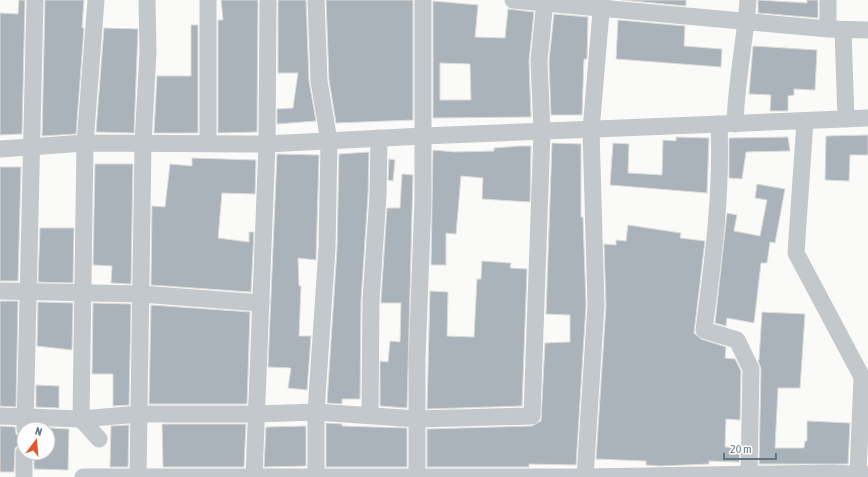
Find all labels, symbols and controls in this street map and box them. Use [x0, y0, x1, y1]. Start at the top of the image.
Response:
north arrow [16, 421, 56, 461]
text: N [34, 425, 44, 438]
scale bar [724, 435, 776, 461]
text: 20 m [730, 442, 752, 456]

